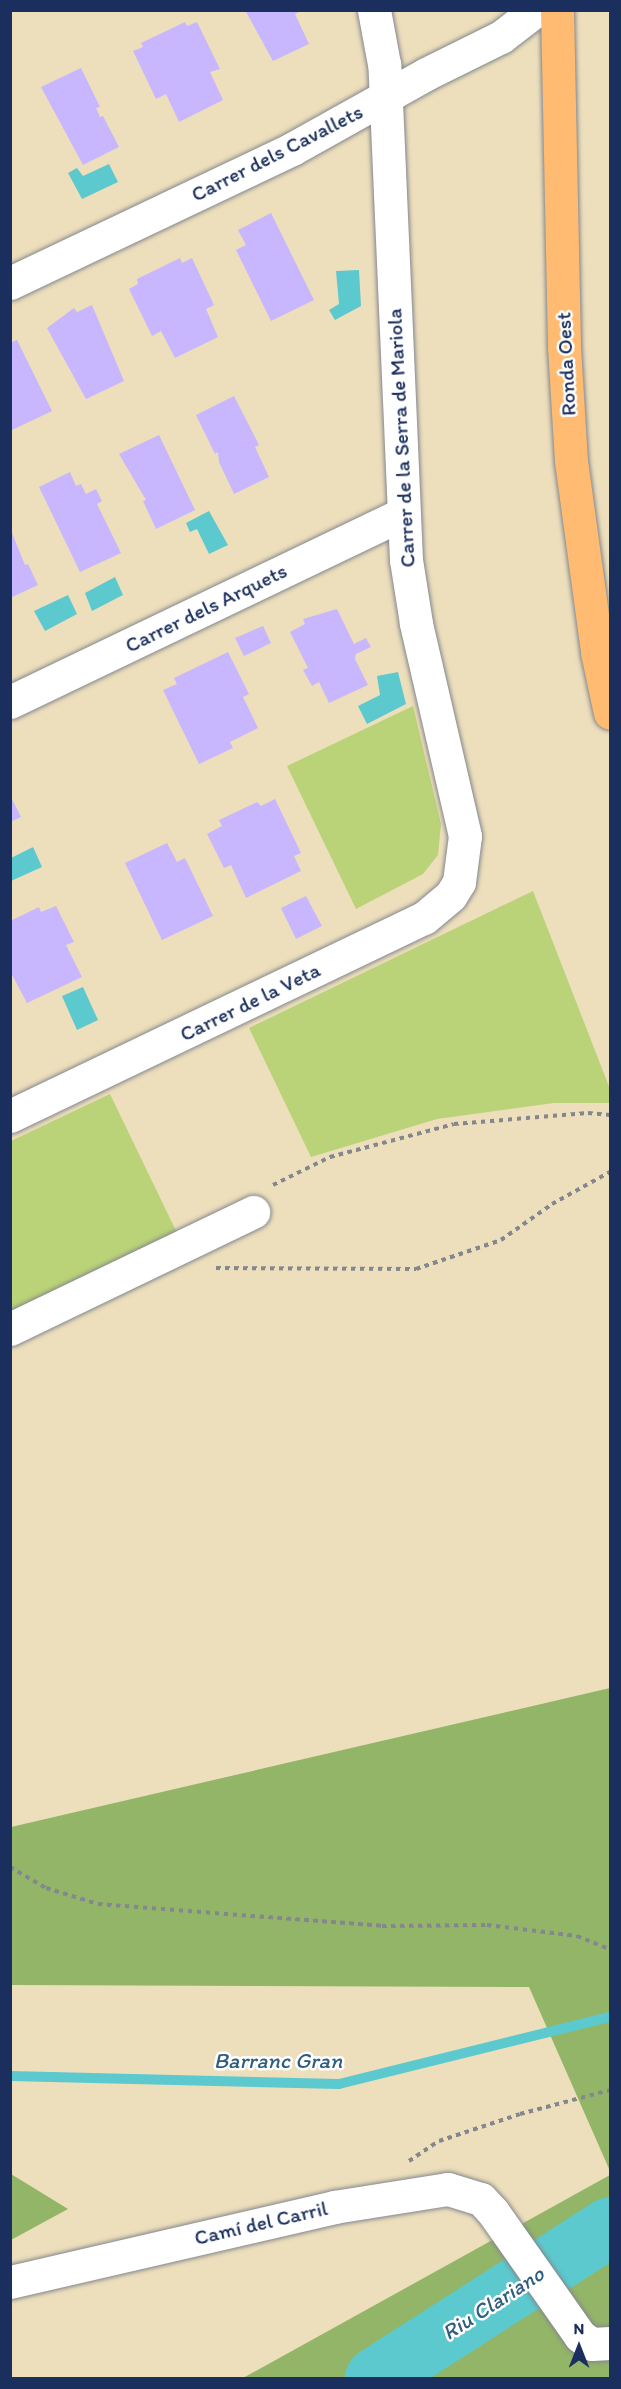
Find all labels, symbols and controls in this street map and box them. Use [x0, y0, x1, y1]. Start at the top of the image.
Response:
street label: Carrer dels Cavallets [187, 99, 367, 207]
street label: Carrer de la Serra de Mariola [382, 308, 420, 568]
street label: Ronda Oest [551, 312, 581, 416]
street label: Carrer dels Arquets [121, 558, 291, 658]
street label: Carrer de la Veta [176, 958, 324, 1046]
water label: Barranc Gran [214, 2048, 342, 2074]
street label: Camí del Carril [192, 2195, 330, 2251]
water label: Riu Clariano [437, 2260, 549, 2346]
north arrow [549, 2317, 609, 2377]
text: N [574, 2319, 584, 2338]

